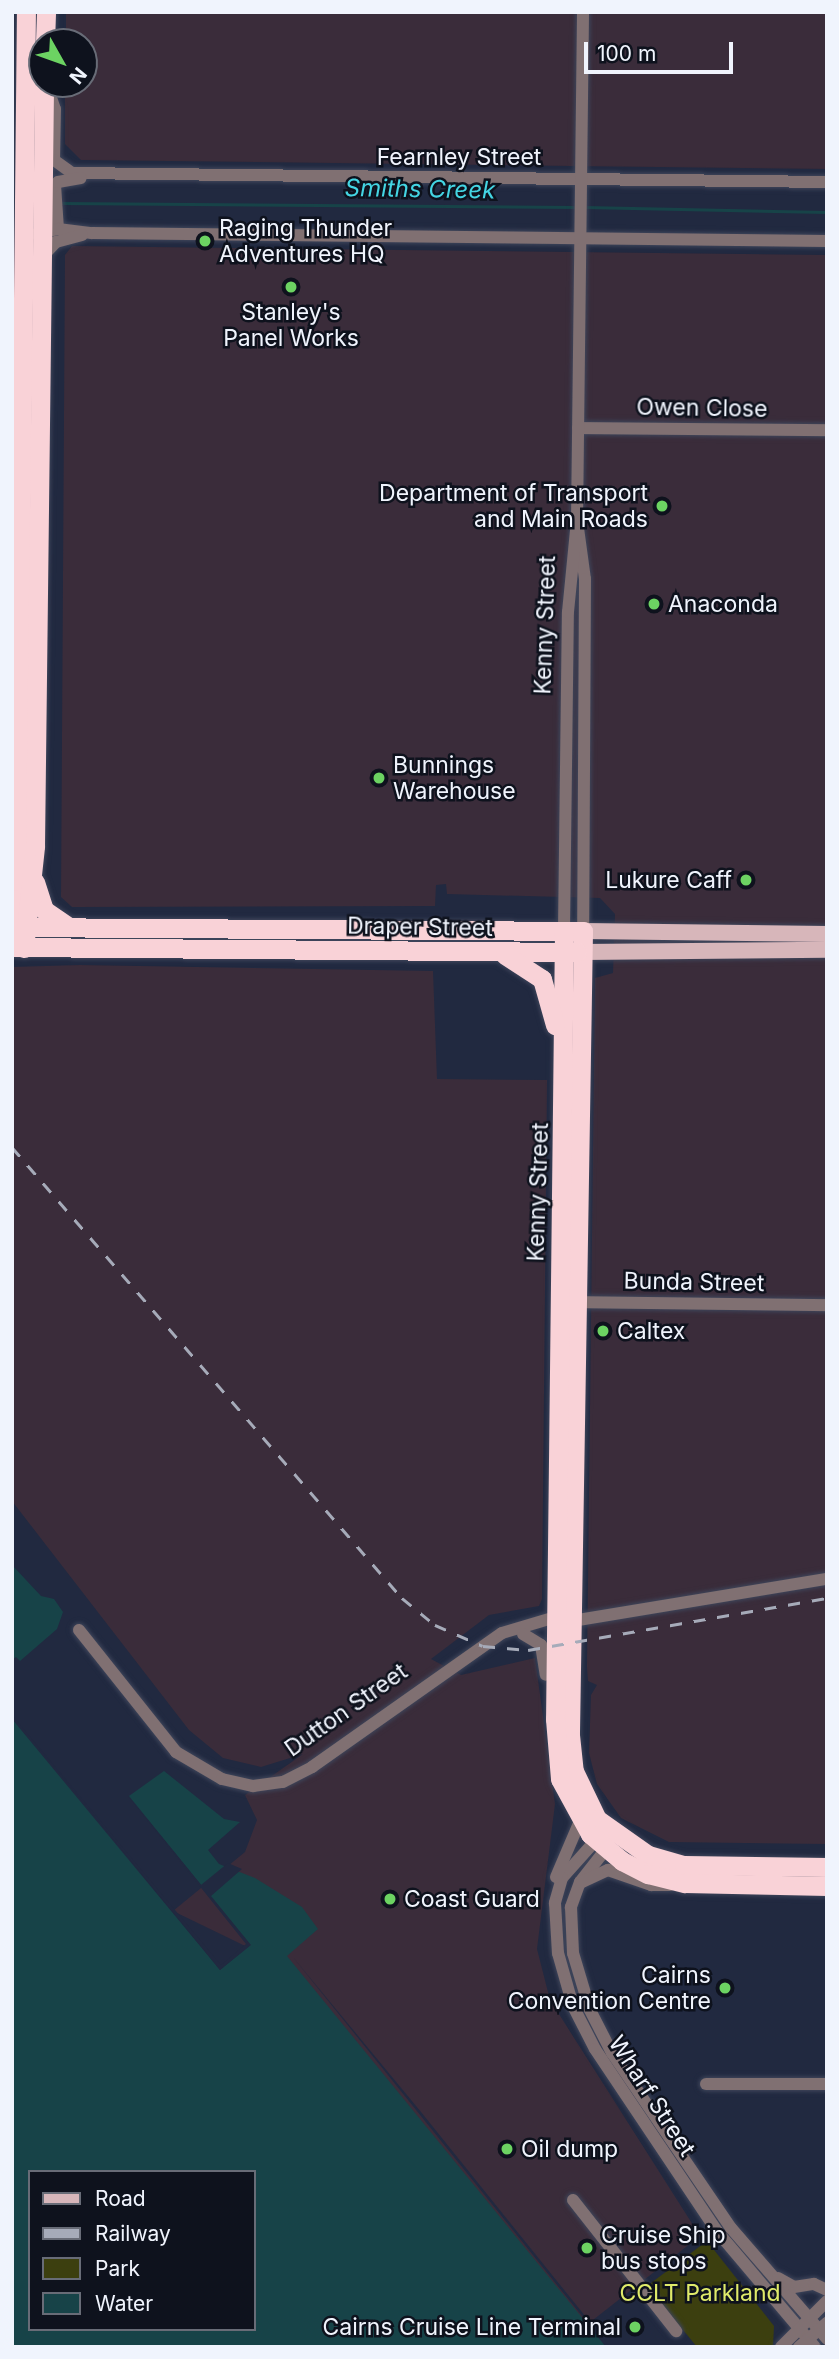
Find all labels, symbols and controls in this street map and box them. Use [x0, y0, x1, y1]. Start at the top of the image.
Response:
north arrow [28, 28, 98, 98]
scale bar [587, 28, 736, 72]
text: 100 m [597, 41, 656, 66]
text: N [64, 63, 91, 88]
street label: Fearnley Street [377, 143, 541, 171]
water label: Smiths Creek [344, 173, 496, 205]
place label: Raging Thunder Adventures HQ [219, 214, 392, 268]
marker: Raging Thunder Adventures HQ [197, 233, 213, 249]
marker: Stanley's Panel Works [283, 279, 299, 295]
place label: Stanley's Panel Works [223, 298, 359, 352]
street label: Owen Close [636, 393, 768, 423]
place label: Department of Transport and Main Roads [379, 479, 648, 533]
marker: Department of Transport and Main Roads [654, 498, 670, 514]
street label: Kenny Street [529, 555, 561, 695]
place label: Anaconda [668, 590, 778, 618]
marker: Anaconda [646, 596, 662, 612]
place label: Bunnings Warehouse [393, 751, 516, 805]
marker: Bunnings Warehouse [371, 770, 387, 786]
place label: Lukure Caff [605, 866, 732, 894]
marker: Lukure Caff [738, 872, 754, 888]
street label: Draper Street [347, 912, 493, 942]
street label: Kenny Street [522, 1122, 554, 1262]
street label: Bunda Street [623, 1267, 765, 1297]
place label: Caltex [617, 1317, 685, 1345]
marker: Caltex [595, 1323, 611, 1339]
street label: Dutton Street [279, 1658, 413, 1762]
place label: Coast Guard [404, 1885, 540, 1913]
marker: Coast Guard [382, 1891, 398, 1907]
place label: Cairns Convention Centre [508, 1961, 711, 2015]
marker: Cairns Convention Centre [717, 1980, 733, 1996]
street label: Wharf Street [603, 2031, 701, 2161]
place label: Oil dump [521, 2135, 618, 2163]
marker: Oil dump [499, 2141, 515, 2157]
legend [28, 2170, 256, 2331]
text: Road [95, 2186, 146, 2211]
text: Railway [95, 2221, 171, 2246]
place label: Cruise Ship bus stops [601, 2221, 726, 2275]
marker: Cruise Ship bus stops [579, 2240, 595, 2256]
text: Park [95, 2256, 140, 2281]
park label: CCLT Parkland [619, 2279, 781, 2307]
text: Water [95, 2291, 153, 2316]
place label: Cairns Cruise Line Terminal [323, 2313, 621, 2341]
marker: Cairns Cruise Line Terminal [627, 2319, 643, 2335]

